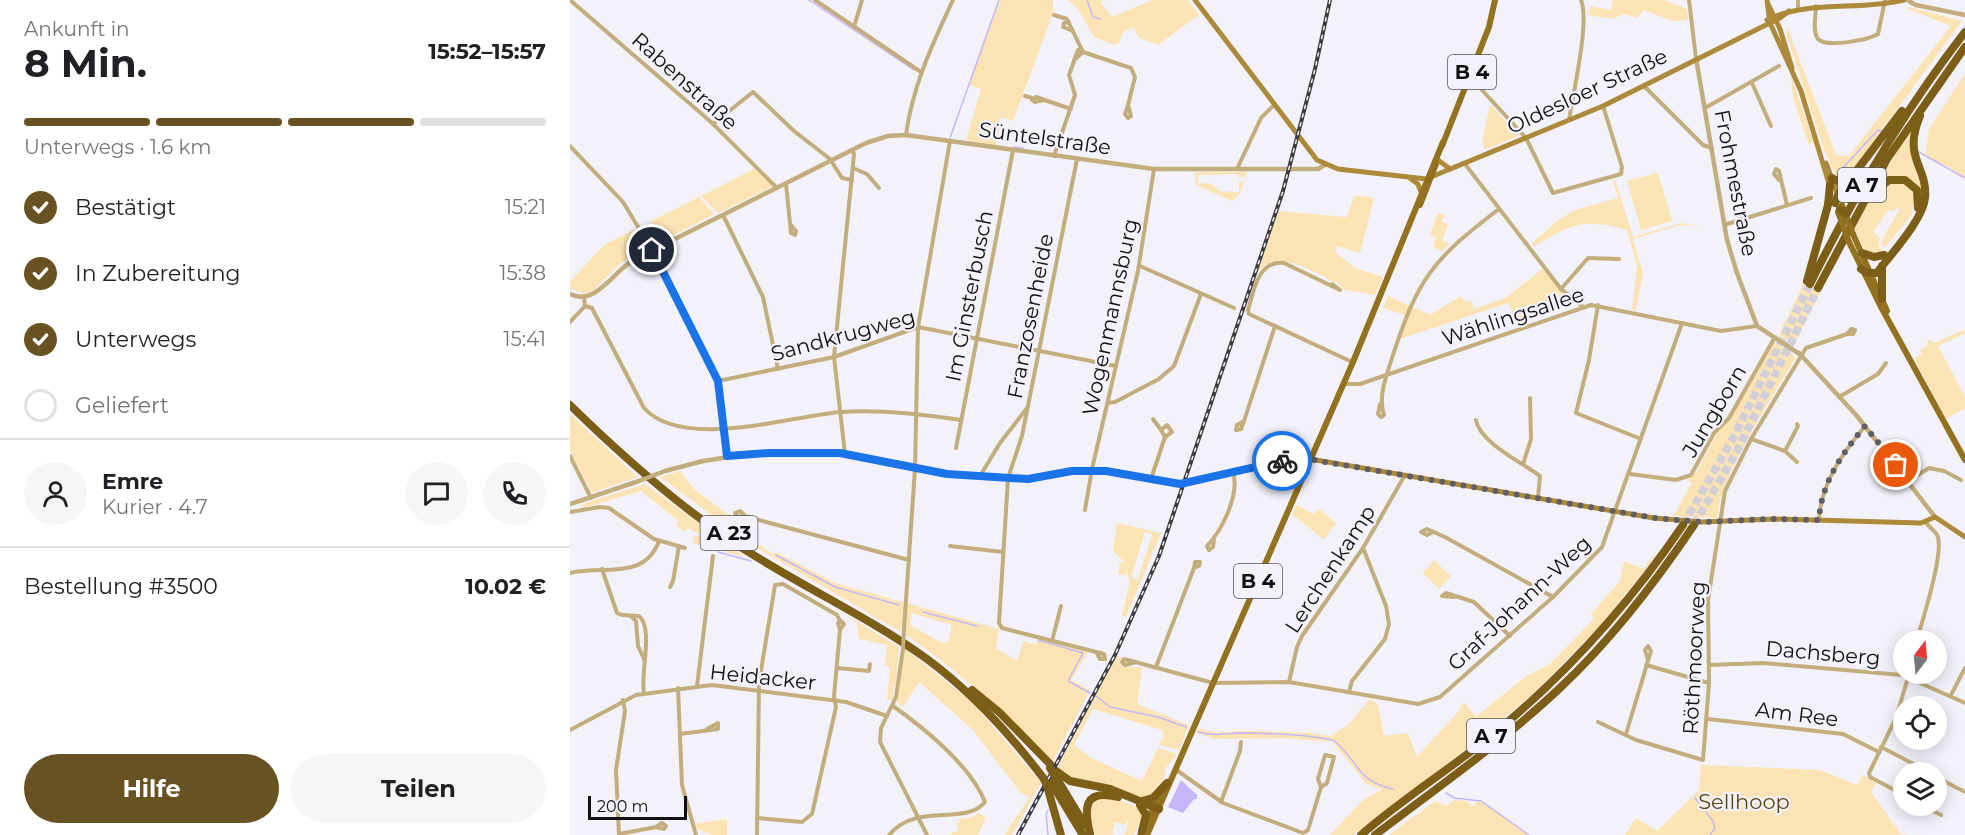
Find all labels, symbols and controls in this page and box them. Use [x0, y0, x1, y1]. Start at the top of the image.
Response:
text: Ankunft in [24, 17, 130, 41]
street label: Rabenstraße [627, 27, 743, 135]
text: 15:52–15:57 [428, 38, 546, 65]
text: 8 Min. [24, 39, 147, 87]
street label: Oldesloer Straße [1503, 43, 1671, 139]
road number: B 4 [1448, 55, 1496, 89]
street label: Frohmestraße [1710, 107, 1762, 259]
street label: Süntelstraße [977, 116, 1113, 160]
text: Unterwegs · 1.6 km [24, 135, 212, 159]
road number: A 7 [1838, 168, 1886, 202]
icon: check [24, 191, 57, 224]
text: Bestätigt [75, 194, 176, 221]
text: 15:21 [505, 195, 546, 219]
street label: Im Ginsterbusch [940, 208, 998, 384]
street label: Wogenmannsburg [1077, 216, 1143, 418]
pin [626, 224, 677, 275]
street label: Franzosenheide [1002, 231, 1058, 401]
icon: home [635, 233, 668, 266]
icon: check [24, 257, 57, 290]
text: In Zubereitung [75, 260, 241, 287]
text: 15:38 [499, 261, 546, 285]
street label: Wählingsallee [1439, 281, 1587, 351]
street label: Sandkrugweg [768, 304, 918, 366]
icon: check [24, 323, 57, 356]
text: Unterwegs [75, 326, 196, 353]
text: 15:41 [503, 327, 546, 351]
street label: Jungborn [1676, 360, 1751, 462]
text: Geliefert [75, 392, 169, 419]
courier [1252, 431, 1312, 491]
pin [1870, 439, 1921, 490]
icon: bike [1266, 445, 1299, 478]
icon: bag [1879, 448, 1912, 481]
button: person [24, 462, 87, 525]
button: chat [405, 462, 468, 525]
button: phone [483, 462, 546, 525]
text: Emre [102, 468, 163, 495]
text: Kurier · 4.7 [102, 495, 208, 519]
street label: Lerchenkamp [1279, 501, 1381, 637]
road number: A 23 [700, 516, 758, 550]
street label: Graf-Johann-Weg [1442, 530, 1596, 676]
road number: B 4 [1234, 564, 1282, 598]
text: Bestellung #3500 [24, 573, 218, 600]
text: 10.02 € [465, 573, 546, 600]
street label: Röthmoorweg [1677, 581, 1711, 735]
north arrow [1893, 630, 1947, 684]
map controls [1893, 630, 1947, 816]
street label: Dachsberg [1764, 636, 1882, 670]
street label: Heidacker [709, 659, 817, 695]
button: locate [1893, 696, 1947, 750]
street label: Am Ree [1754, 697, 1840, 731]
road number: A 7 [1467, 719, 1515, 753]
button: Hilfe [24, 754, 279, 823]
button: Teilen [291, 754, 546, 823]
button: layers [1893, 762, 1947, 816]
park label: Sellhoop [1698, 789, 1790, 814]
scale bar [588, 793, 687, 820]
text: 200 m [597, 797, 648, 816]

